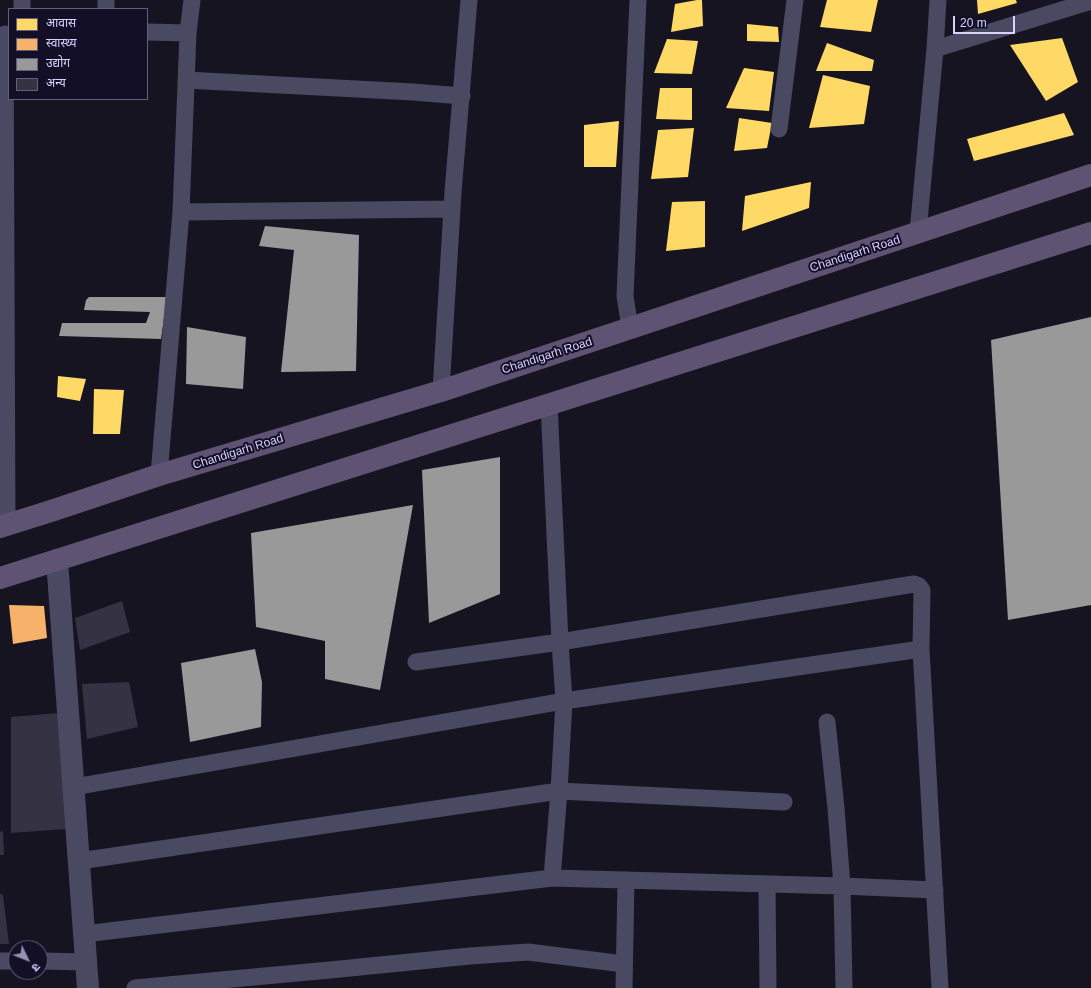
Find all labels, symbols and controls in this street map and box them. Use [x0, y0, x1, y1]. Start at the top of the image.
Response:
legend [8, 8, 148, 100]
scale bar [955, 8, 1017, 34]
text: आवास [46, 16, 76, 30]
text: 20 m [960, 16, 987, 30]
text: स्वास्थ्य [46, 36, 76, 50]
text: उद्योग [46, 56, 70, 70]
text: अन्य [46, 76, 66, 90]
street label: Chandigarh Road [808, 233, 902, 275]
street label: Chandigarh Road [500, 335, 594, 377]
street label: Chandigarh Road [191, 431, 285, 473]
north arrow [8, 940, 48, 980]
text: उ [29, 961, 43, 974]

